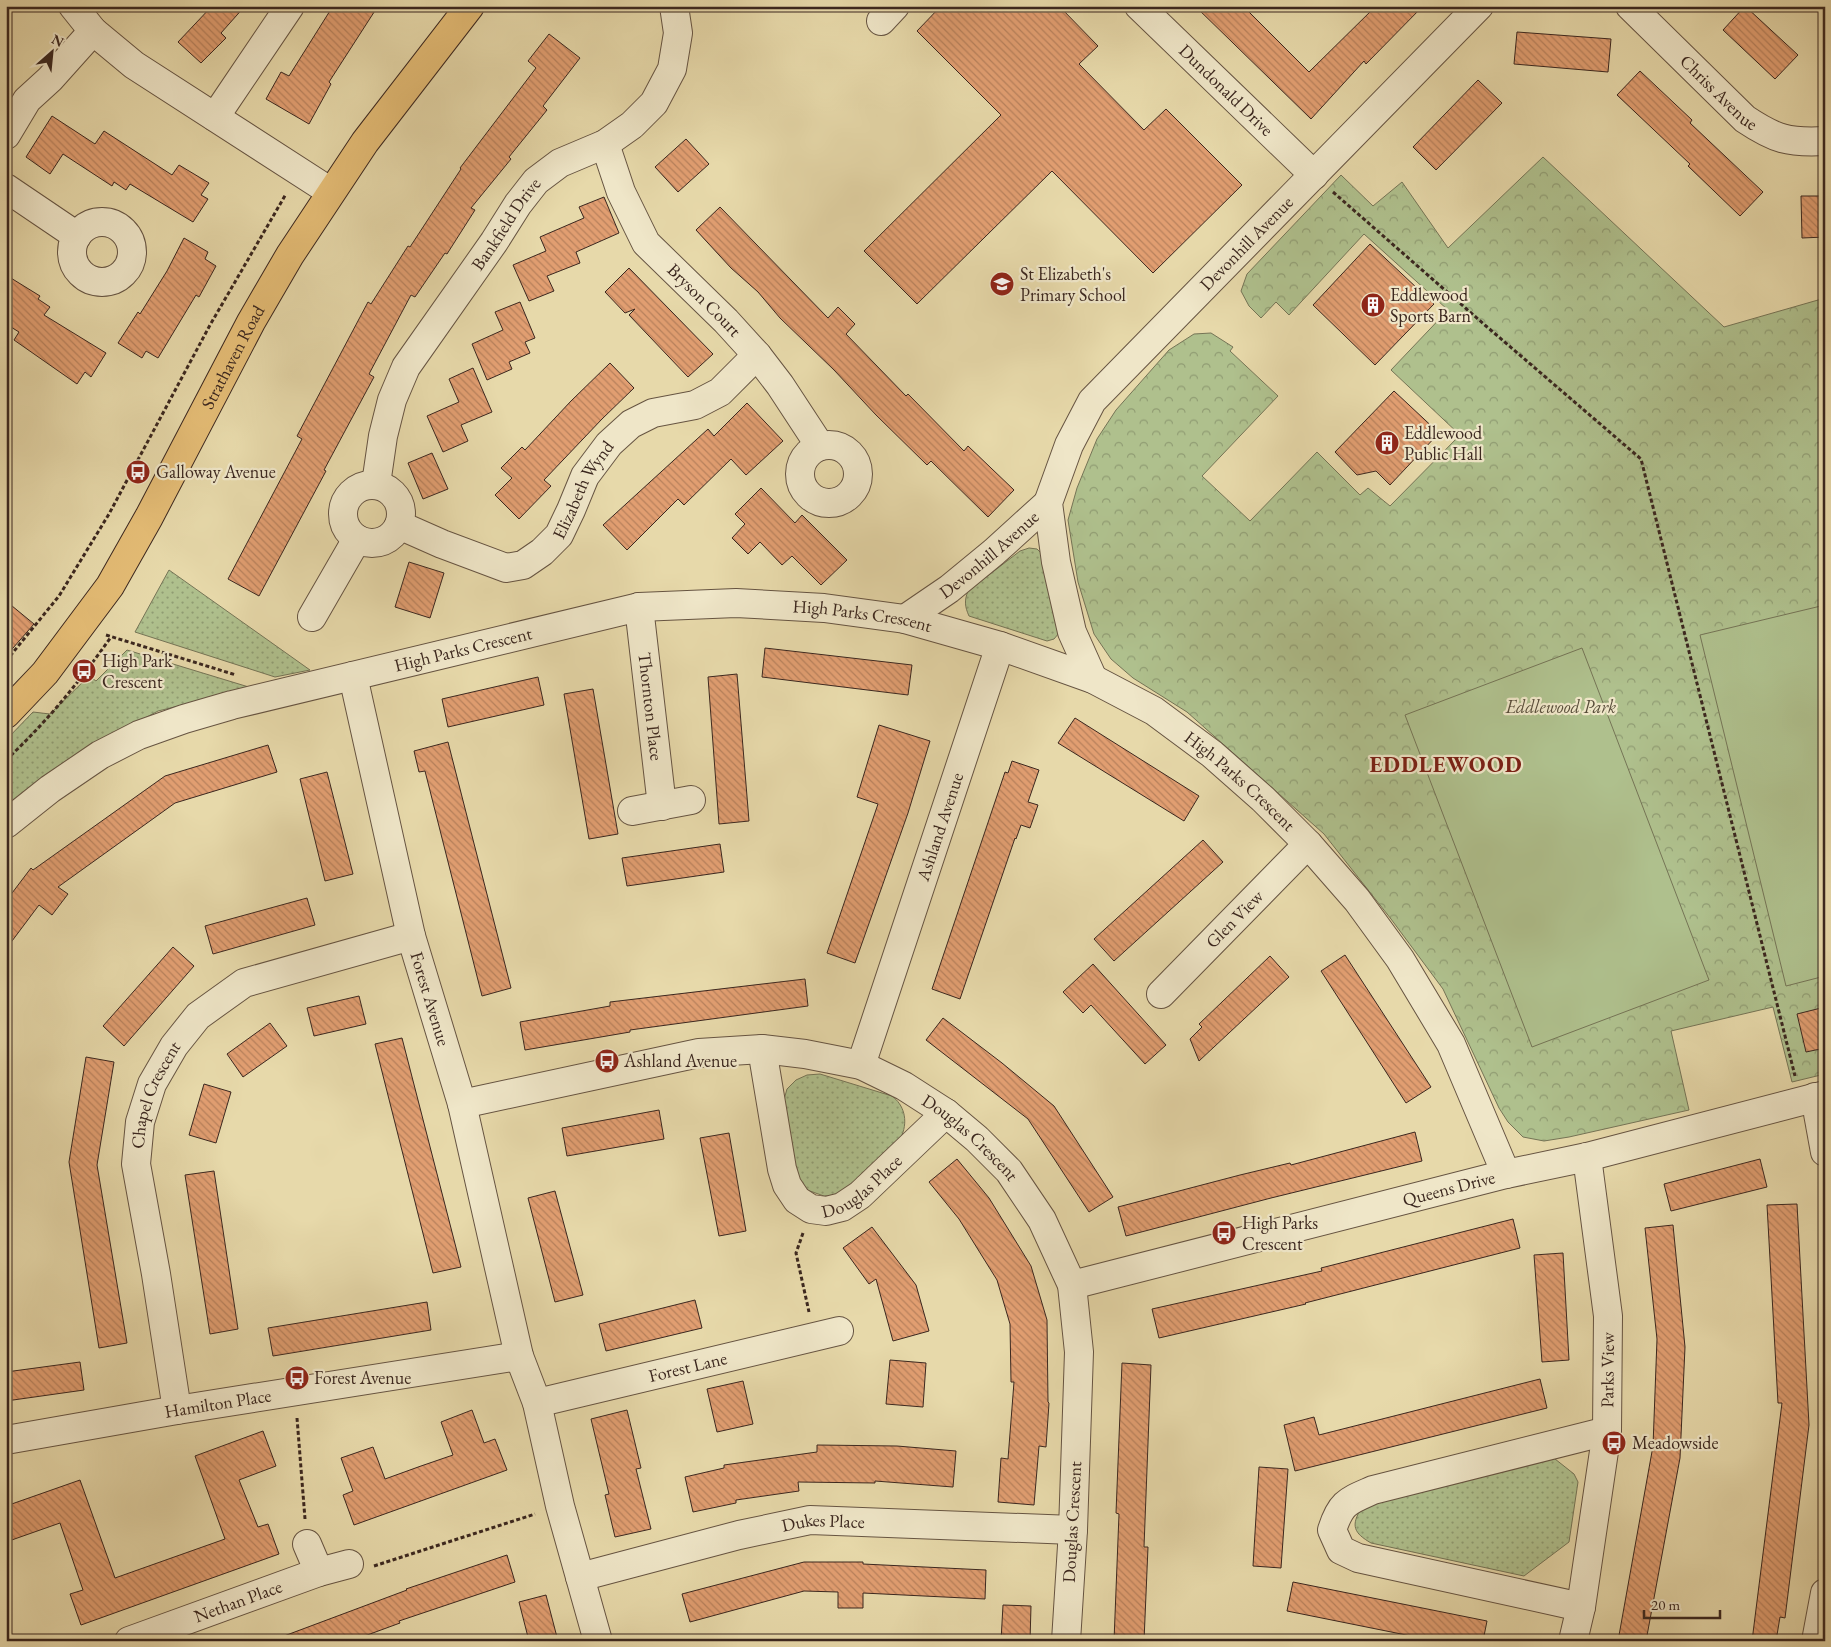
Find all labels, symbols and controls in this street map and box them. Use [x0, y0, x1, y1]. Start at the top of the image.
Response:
north arrow [28, 28, 78, 78]
text: N [49, 30, 68, 51]
street label: Dundonald Drive [1174, 39, 1279, 141]
street label: Chriss Avenue [1675, 49, 1762, 135]
street label: Bankfield Drive [466, 173, 545, 275]
street label: Devonhill Avenue [1195, 191, 1298, 295]
street label: Bryson Court [663, 258, 747, 342]
place label: St Elizabeth's Primary School [1020, 262, 1126, 306]
school or university icon: St Elizabeth's Primary School [989, 271, 1015, 297]
place label: Eddlewood Sports Barn [1390, 283, 1471, 327]
building icon: Eddlewood Sports Barn [1360, 292, 1386, 318]
street label: Strathaven Road [196, 300, 270, 413]
place label: Eddlewood Public Hall [1404, 421, 1483, 465]
building icon: Eddlewood Public Hall [1374, 430, 1400, 456]
street label: Elizabeth Wynd [547, 435, 619, 543]
bus stop icon: Galloway Avenue [125, 459, 151, 485]
place label: Galloway Avenue [156, 460, 276, 483]
street label: Devonhill Avenue [935, 505, 1043, 603]
street label: High Parks Crescent [792, 594, 935, 637]
street label: High Parks Crescent [392, 621, 534, 677]
place label: High Park Crescent [102, 649, 173, 693]
street label: Thornton Place [633, 651, 669, 762]
bus stop icon: High Park Crescent [71, 658, 97, 684]
park label: Eddlewood Park [1505, 695, 1616, 718]
street label: High Parks Crescent [1180, 725, 1301, 836]
district label: EDDLEWOOD [1369, 750, 1523, 779]
street label: Ashland Avenue [911, 769, 968, 885]
street label: Glen View [1200, 884, 1268, 953]
street label: Forest Avenue [405, 949, 456, 1049]
street label: Chapel Crescent [126, 1035, 185, 1150]
bus stop icon: Ashland Avenue [594, 1048, 620, 1074]
place label: Ashland Avenue [623, 1049, 737, 1072]
street label: Douglas Crescent [918, 1089, 1024, 1185]
street label: Douglas Place [819, 1149, 907, 1223]
street label: Queens Drive [1400, 1165, 1497, 1211]
place label: High Parks Crescent [1242, 1211, 1318, 1255]
bus stop icon: High Parks Crescent [1211, 1220, 1237, 1246]
street label: Parks View [1595, 1331, 1619, 1408]
street label: Forest Lane [646, 1346, 729, 1387]
bus stop icon: Forest Avenue [284, 1365, 310, 1391]
place label: Forest Avenue [314, 1366, 411, 1389]
street label: Hamilton Place [163, 1383, 273, 1423]
bus stop icon: Meadowside [1601, 1430, 1627, 1456]
place label: Meadowside [1632, 1431, 1719, 1454]
street label: Douglas Crescent [1057, 1460, 1086, 1583]
street label: Dukes Place [779, 1508, 865, 1537]
street label: Nethan Place [191, 1574, 285, 1627]
scale bar [1644, 1587, 1720, 1619]
text: 20 m [1651, 1595, 1680, 1614]

